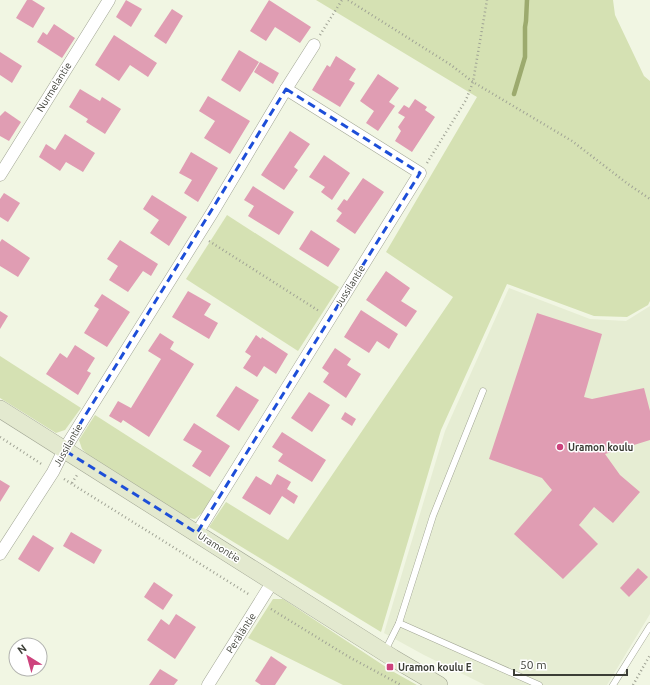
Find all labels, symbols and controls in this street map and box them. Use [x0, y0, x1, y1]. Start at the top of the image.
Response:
street label: Nurmelantie [34, 60, 74, 114]
street label: Jussilantie [333, 263, 367, 309]
street label: Jussilantie [51, 422, 85, 468]
marker: Uramon koulu [555, 442, 565, 452]
place label: Uramon koulu [568, 442, 634, 453]
street label: Uramontie [196, 530, 242, 564]
street label: Peräläntie [224, 611, 258, 655]
north arrow [8, 637, 48, 677]
text: N [15, 642, 29, 656]
scale bar [514, 651, 627, 677]
text: 50 m [520, 658, 547, 671]
marker: Uramon koulu E [385, 662, 395, 672]
place label: Uramon koulu E [398, 662, 472, 673]

